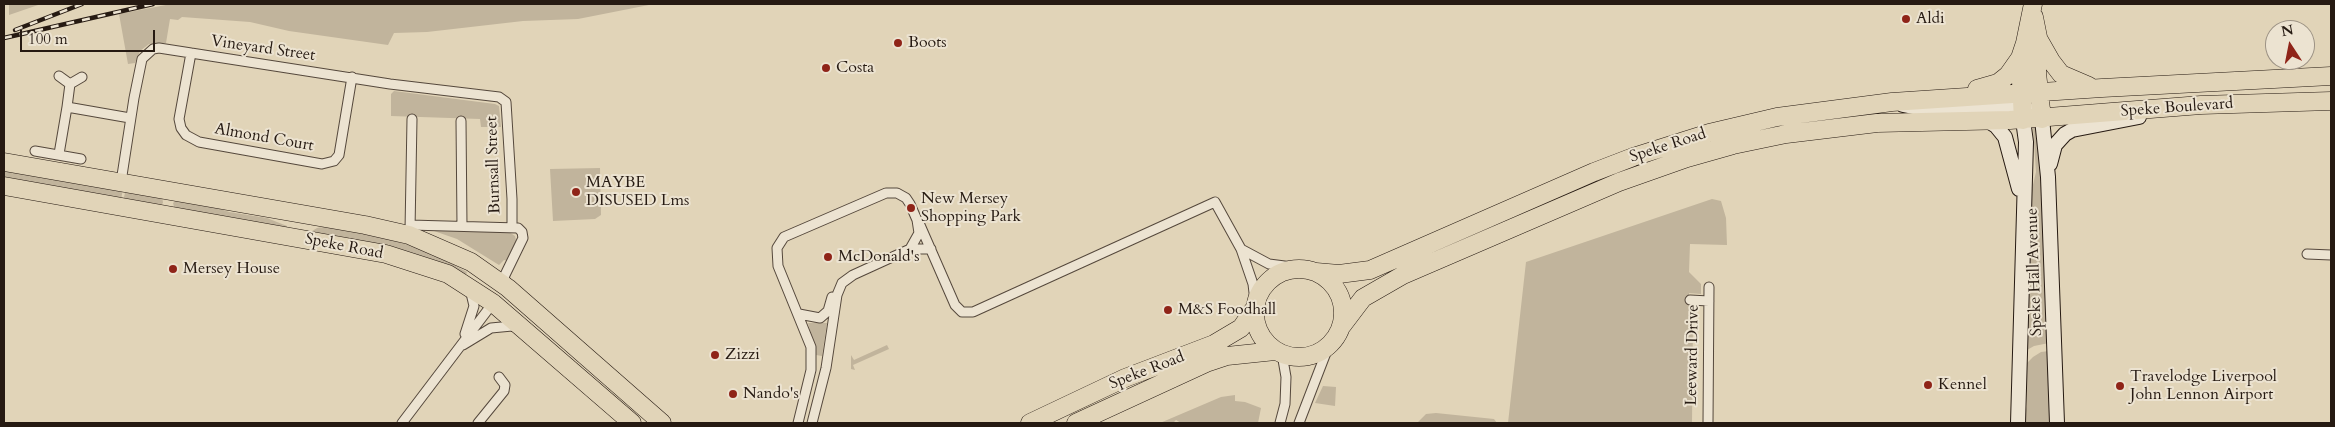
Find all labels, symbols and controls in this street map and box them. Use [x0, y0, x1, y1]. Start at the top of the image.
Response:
place label: Aldi [1916, 9, 1944, 29]
marker: Aldi [1900, 13, 1912, 25]
scale bar [22, 20, 158, 52]
north arrow [2265, 20, 2315, 70]
text: N [2279, 20, 2295, 41]
text: 100 m [28, 29, 68, 49]
street label: Vineyard Street [210, 32, 316, 66]
place label: Boots [908, 33, 947, 53]
marker: Boots [892, 37, 904, 49]
place label: Costa [836, 58, 874, 78]
marker: Costa [820, 62, 832, 74]
street label: Speke Boulevard [2120, 94, 2234, 122]
street label: Burnsall Street [483, 116, 505, 214]
street label: Almond Court [213, 120, 315, 156]
street label: Speke Road [1627, 125, 1709, 167]
place label: MAYBE DISUSED Lms [586, 173, 689, 211]
marker: MAYBE DISUSED Lms [570, 186, 582, 198]
place label: New Mersey Shopping Park [921, 189, 1021, 227]
marker: New Mersey Shopping Park [905, 202, 917, 214]
street label: Speke Hall Avenue [2023, 207, 2047, 337]
street label: Speke Road [303, 230, 385, 264]
place label: McDonald's [838, 247, 920, 267]
marker: McDonald's [822, 251, 834, 263]
place label: Mersey House [183, 259, 280, 279]
marker: Mersey House [167, 263, 179, 275]
place label: M&S Foodhall [1178, 300, 1276, 320]
marker: M&S Foodhall [1162, 304, 1174, 316]
street label: Leeward Drive [1683, 304, 1703, 406]
place label: Zizzi [725, 345, 760, 365]
street label: Speke Road [1107, 348, 1187, 394]
marker: Zizzi [709, 349, 721, 361]
place label: Travelodge Liverpool John Lennon Airport [2130, 367, 2277, 405]
place label: Kennel [1938, 375, 1987, 395]
marker: Kennel [1922, 379, 1934, 391]
marker: Travelodge Liverpool John Lennon Airport [2114, 380, 2126, 392]
place label: Nando's [743, 384, 799, 404]
marker: Nando's [727, 388, 739, 400]

